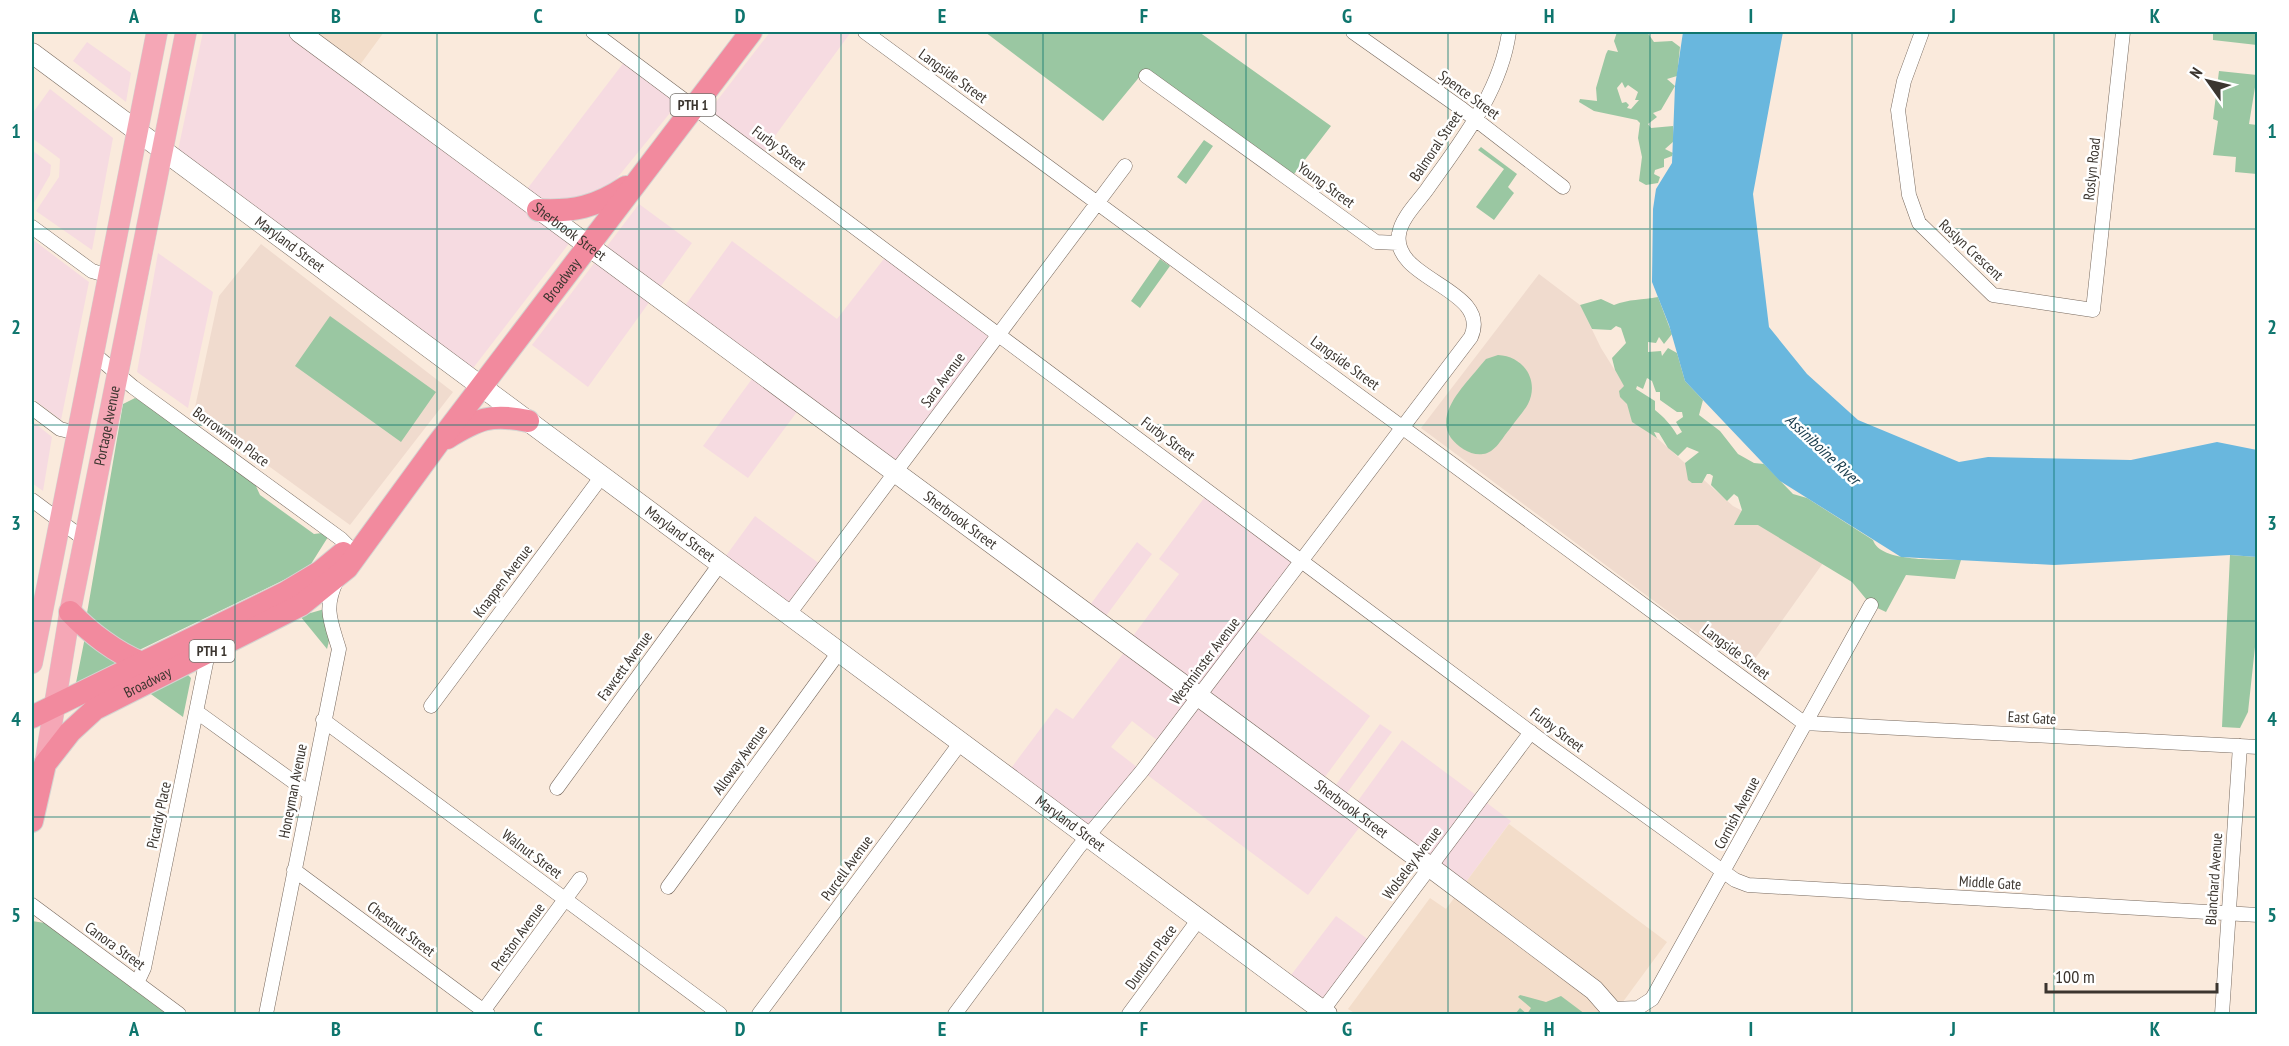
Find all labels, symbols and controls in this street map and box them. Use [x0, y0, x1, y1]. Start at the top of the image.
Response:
text: A [128, 3, 140, 29]
text: B [331, 3, 341, 29]
text: C [533, 3, 543, 29]
text: D [735, 3, 746, 29]
text: E [938, 3, 946, 29]
text: F [1140, 3, 1148, 29]
text: G [1342, 3, 1352, 29]
text: H [1544, 3, 1554, 29]
text: I [1749, 3, 1753, 29]
text: J [1949, 3, 1956, 29]
text: K [2150, 3, 2161, 29]
street label: Langside Street [915, 44, 991, 107]
north arrow [2178, 51, 2238, 111]
text: N [2185, 63, 2206, 82]
street label: Spence Street [1435, 66, 1504, 123]
road number: PTH 1 [670, 94, 716, 116]
street label: Balmoral Street [1405, 107, 1466, 184]
text: 1 [11, 118, 21, 144]
text: 1 [2267, 118, 2277, 144]
street label: Furby Street [749, 121, 810, 174]
street label: Roslyn Road [2079, 137, 2104, 201]
street label: Young Street [1294, 158, 1359, 212]
street label: Sherbrook Street [529, 198, 610, 265]
street label: Maryland Street [251, 212, 329, 276]
street label: Roslyn Crescent [1935, 215, 2007, 284]
street label: Broadway [539, 254, 585, 306]
text: 2 [11, 314, 21, 340]
text: 2 [2267, 314, 2277, 340]
street label: Langside Street [1307, 331, 1383, 394]
street label: Sara Avenue [916, 349, 969, 411]
street label: Portage Avenue [90, 384, 124, 467]
street label: Borrowman Place [189, 402, 273, 471]
water label: Assiniboine River [1781, 409, 1866, 491]
street label: Furby Street [1138, 412, 1199, 465]
street label: Sherbrook Street [920, 486, 1001, 553]
street label: Maryland Street [642, 501, 719, 566]
text: 3 [11, 510, 21, 536]
text: 3 [2267, 510, 2277, 536]
street label: Knappen Avenue [469, 541, 536, 621]
street label: Westminster Avenue [1166, 613, 1244, 708]
street label: Langside Street [1699, 620, 1774, 683]
street label: Fawcett Avenue [593, 627, 656, 704]
road number: PTH 1 [190, 640, 234, 662]
street label: Broadway [120, 662, 175, 702]
street label: Furby Street [1527, 703, 1588, 756]
text: 4 [11, 706, 21, 732]
text: 4 [2267, 706, 2277, 732]
street label: East Gate [2007, 707, 2057, 728]
street label: Alloway Avenue [708, 721, 771, 798]
street label: Honeyman Avenue [274, 742, 311, 840]
street label: Cornish Avenue [1710, 773, 1764, 852]
street label: Sherbrook Street [1311, 775, 1392, 842]
street label: Picardy Place [142, 780, 175, 850]
street label: Maryland Street [1032, 791, 1109, 855]
street label: Wolseley Avenue [1378, 823, 1445, 903]
street label: Walnut Street [498, 825, 566, 882]
street label: Purcell Avenue [817, 831, 877, 904]
street label: Blanchard Avenue [2201, 832, 2226, 926]
street label: Middle Gate [1958, 871, 2022, 894]
street label: Chestnut Street [364, 897, 439, 960]
street label: Preston Avenue [487, 899, 549, 974]
text: 5 [11, 902, 21, 928]
text: 5 [2267, 902, 2277, 928]
street label: Canora Street [81, 917, 149, 974]
street label: Dundurn Place [1121, 921, 1180, 993]
scale bar [2046, 956, 2217, 994]
text: 100 m [2055, 965, 2095, 988]
text: A [128, 1016, 140, 1042]
text: B [331, 1016, 341, 1042]
text: C [533, 1016, 543, 1042]
text: D [735, 1016, 746, 1042]
text: E [938, 1016, 946, 1042]
text: F [1140, 1016, 1148, 1042]
text: G [1342, 1016, 1352, 1042]
text: H [1544, 1016, 1554, 1042]
text: I [1749, 1016, 1753, 1042]
text: J [1949, 1016, 1956, 1042]
text: K [2150, 1016, 2161, 1042]

